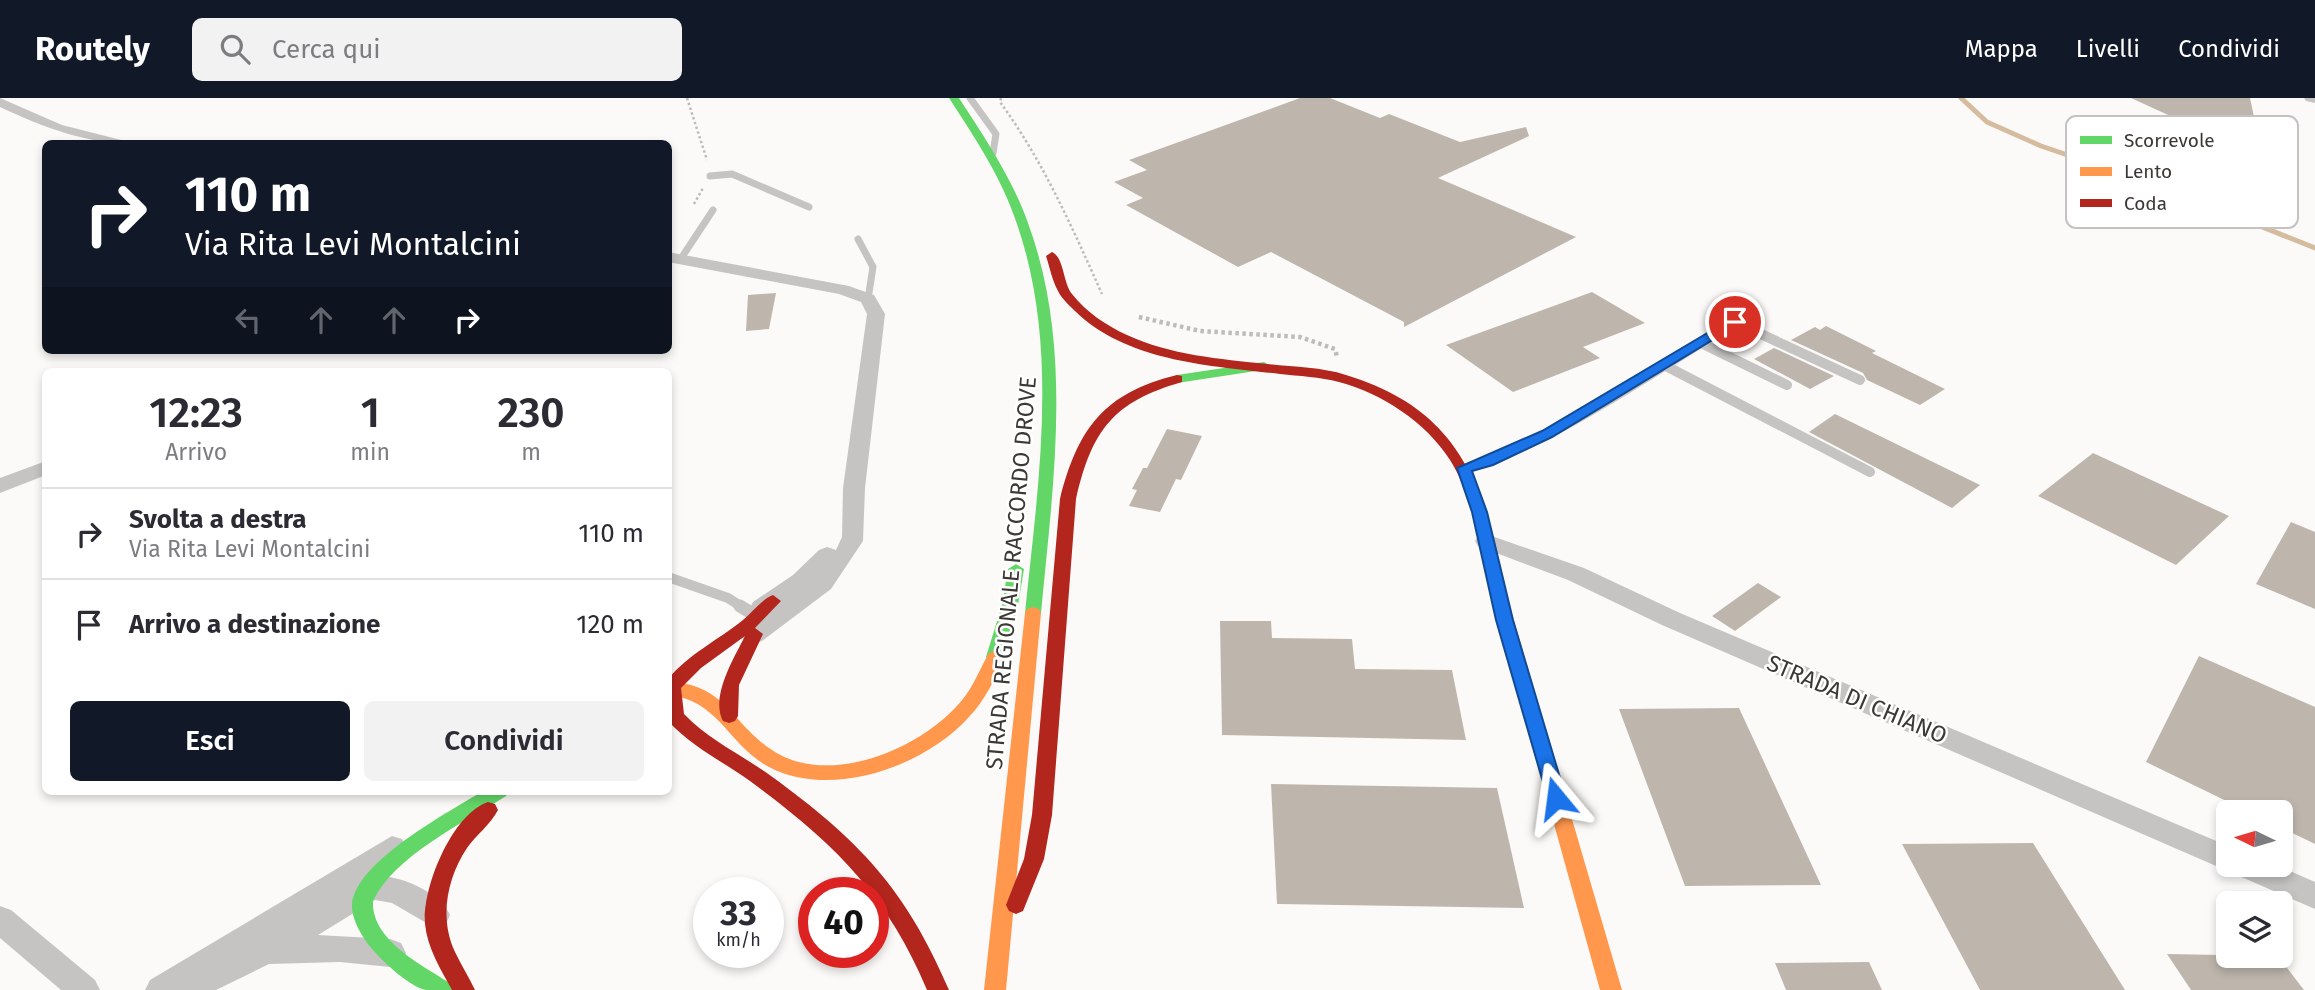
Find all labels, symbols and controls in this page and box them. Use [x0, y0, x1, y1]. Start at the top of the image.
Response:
search box [192, 18, 682, 81]
text: Routely [35, 29, 150, 69]
icon: search [216, 30, 254, 68]
text: Cerca qui [272, 34, 381, 65]
text: Mappa [1965, 35, 2038, 63]
text: Livelli [2076, 35, 2140, 63]
text: Condividi [2178, 35, 2280, 63]
legend [2066, 116, 2298, 228]
text: Scorrevole [2124, 129, 2215, 152]
text: Lento [2124, 160, 2172, 183]
text: 110 m [185, 165, 311, 224]
icon: right [70, 168, 161, 259]
text: Coda [2124, 192, 2167, 215]
text: Via Rita Levi Montalcini [185, 225, 521, 263]
pin [1705, 292, 1765, 352]
icon: left [229, 301, 267, 339]
icon: ahead [302, 301, 340, 339]
icon: ahead [375, 301, 413, 339]
icon: right [448, 301, 486, 339]
icon: arrive [1716, 303, 1754, 341]
street label: STRADA REGIONALE RACCORDO DROVE [980, 375, 1042, 771]
text: 12:23 [149, 388, 243, 438]
text: 1 [361, 388, 380, 438]
text: 230 [497, 388, 565, 438]
text: Arrivo [165, 438, 227, 466]
text: min [350, 438, 390, 466]
text: m [521, 438, 541, 466]
text: Svolta a destra [129, 504, 307, 535]
icon: right [70, 515, 108, 553]
text: 110 m [578, 518, 644, 549]
text: Via Rita Levi Montalcini [129, 535, 371, 563]
icon: arrive [70, 606, 108, 644]
text: Arrivo a destinazione [129, 609, 380, 640]
text: 120 m [576, 609, 644, 640]
street label: STRADA DI CHIANO [1763, 648, 1951, 750]
button: Esci [70, 701, 350, 781]
button: Condividi [364, 701, 644, 781]
position arrow [1519, 761, 1593, 835]
north arrow [2216, 800, 2292, 877]
map controls [2216, 800, 2293, 968]
speed limit sign: 40 [798, 877, 889, 968]
button: layers [2216, 891, 2293, 968]
text: 33 [720, 892, 757, 934]
text: km/h [716, 929, 761, 951]

